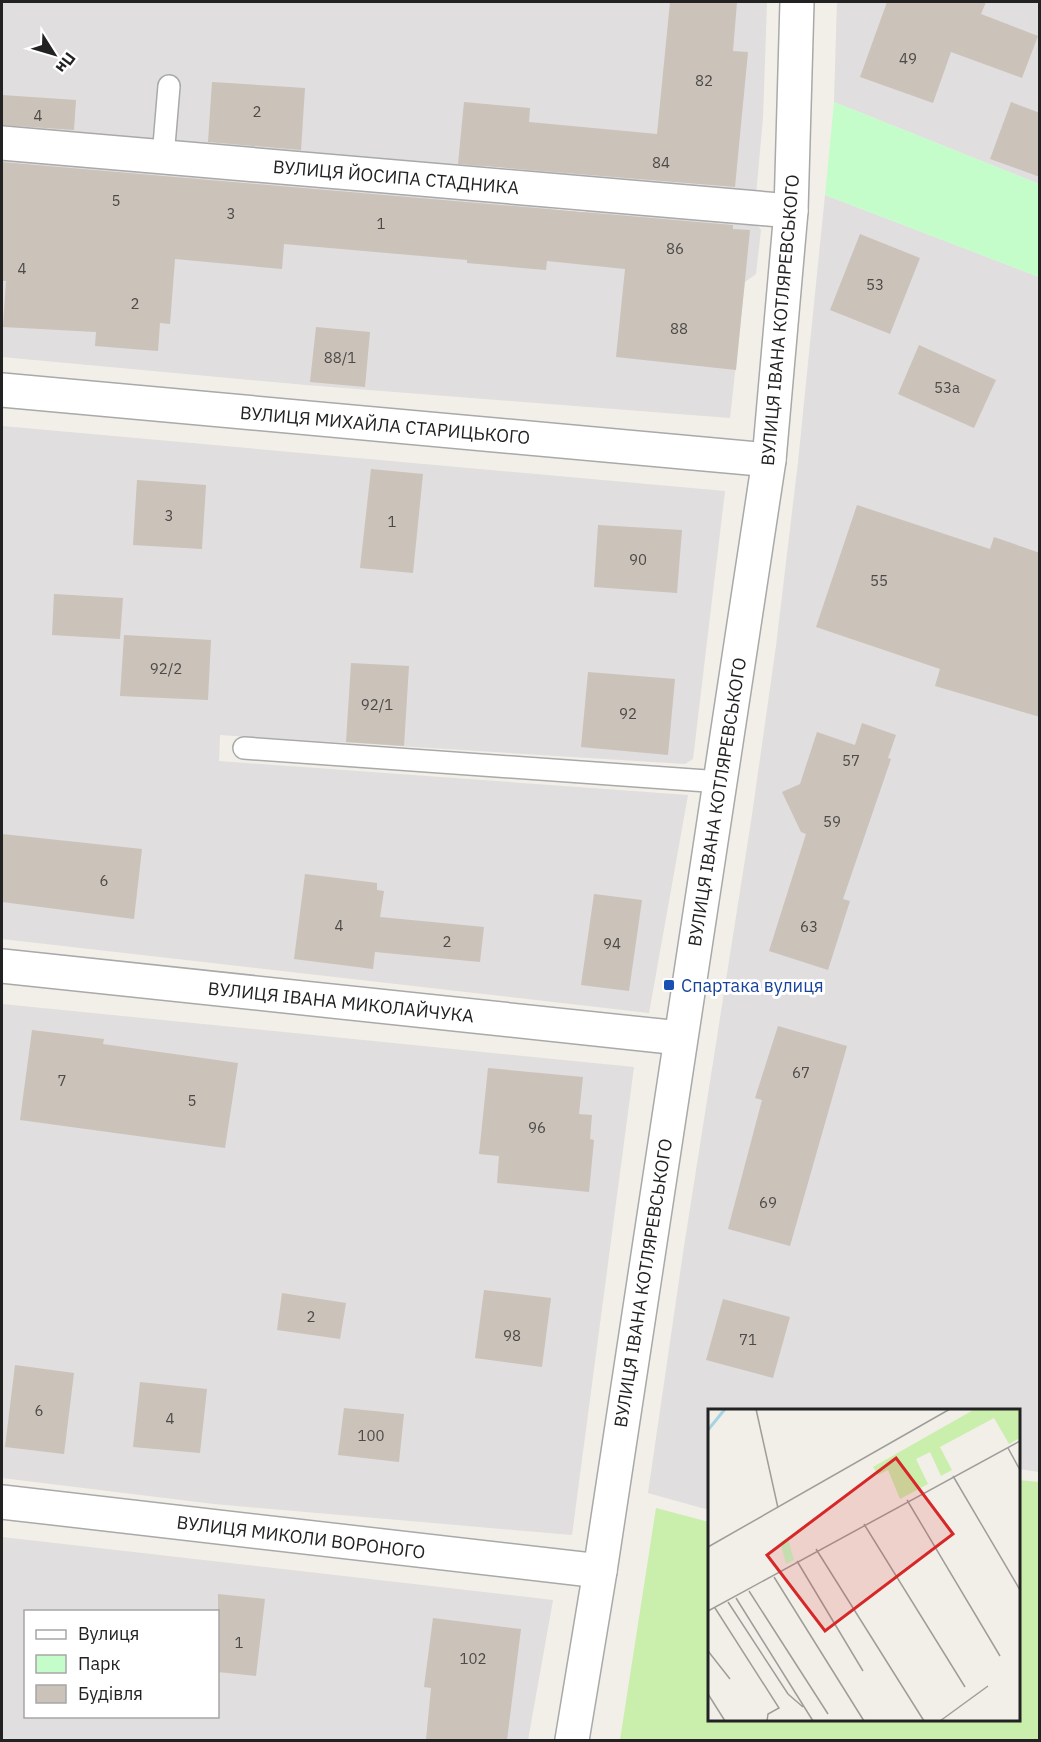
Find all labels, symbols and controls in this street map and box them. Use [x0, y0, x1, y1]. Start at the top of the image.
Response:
north arrow [24, 24, 84, 84]
text: Пн [52, 49, 80, 77]
house number: 49 [899, 49, 917, 68]
house number: 82 [695, 71, 713, 90]
house number: 2 [252, 102, 262, 121]
house number: 4 [33, 106, 43, 125]
house number: 84 [652, 153, 670, 172]
street label: ВУЛИЦЯ ЙОСИПА СТАДНИКА [272, 155, 520, 199]
street label: ВУЛИЦЯ ІВАНА КОТЛЯРЕВСЬКОГО [756, 173, 804, 467]
house number: 5 [111, 191, 121, 210]
house number: 3 [226, 204, 236, 223]
house number: 1 [376, 214, 386, 233]
house number: 86 [666, 239, 684, 258]
house number: 4 [17, 259, 27, 278]
house number: 53 [866, 275, 884, 294]
house number: 2 [130, 294, 140, 313]
house number: 88 [670, 319, 688, 338]
house number: 88/1 [324, 348, 356, 367]
house number: 53а [934, 378, 960, 397]
street label: ВУЛИЦЯ МИХАЙЛА СТАРИЦЬКОГО [239, 401, 531, 449]
house number: 3 [164, 506, 174, 525]
house number: 1 [387, 512, 397, 531]
house number: 90 [629, 550, 647, 569]
house number: 55 [870, 571, 888, 590]
street label: ВУЛИЦЯ ІВАНА КОТЛЯРЕВСЬКОГО [683, 656, 751, 948]
house number: 92/2 [150, 659, 182, 678]
house number: 92/1 [361, 695, 393, 714]
house number: 92 [619, 704, 637, 723]
house number: 57 [842, 751, 860, 770]
house number: 59 [823, 812, 841, 831]
house number: 6 [99, 871, 109, 890]
house number: 4 [334, 916, 344, 935]
house number: 63 [800, 917, 818, 936]
house number: 2 [442, 932, 452, 951]
house number: 94 [603, 934, 621, 953]
place label: Спартака вулиця [681, 974, 824, 997]
street label: ВУЛИЦЯ ІВАНА МИКОЛАЙЧУКА [207, 977, 476, 1027]
marker: Спартака вулиця [662, 978, 676, 992]
house number: 67 [792, 1063, 810, 1082]
house number: 7 [57, 1071, 67, 1090]
house number: 5 [187, 1091, 197, 1110]
house number: 96 [528, 1118, 546, 1137]
street label: ВУЛИЦЯ ІВАНА КОТЛЯРЕВСЬКОГО [609, 1137, 677, 1429]
house number: 69 [759, 1193, 777, 1212]
house number: 2 [306, 1307, 316, 1326]
house number: 98 [503, 1326, 521, 1345]
house number: 71 [739, 1330, 757, 1349]
house number: 6 [34, 1401, 44, 1420]
house number: 4 [165, 1409, 175, 1428]
inset map [708, 1409, 1020, 1721]
house number: 100 [357, 1426, 385, 1445]
street label: ВУЛИЦЯ МИКОЛИ ВОРОНОГО [175, 1510, 427, 1564]
legend [24, 1610, 219, 1718]
text: Вулиця [78, 1622, 139, 1645]
house number: 1 [234, 1633, 244, 1652]
house number: 102 [459, 1649, 487, 1668]
text: Парк [78, 1652, 121, 1675]
text: Будівля [78, 1682, 143, 1705]

